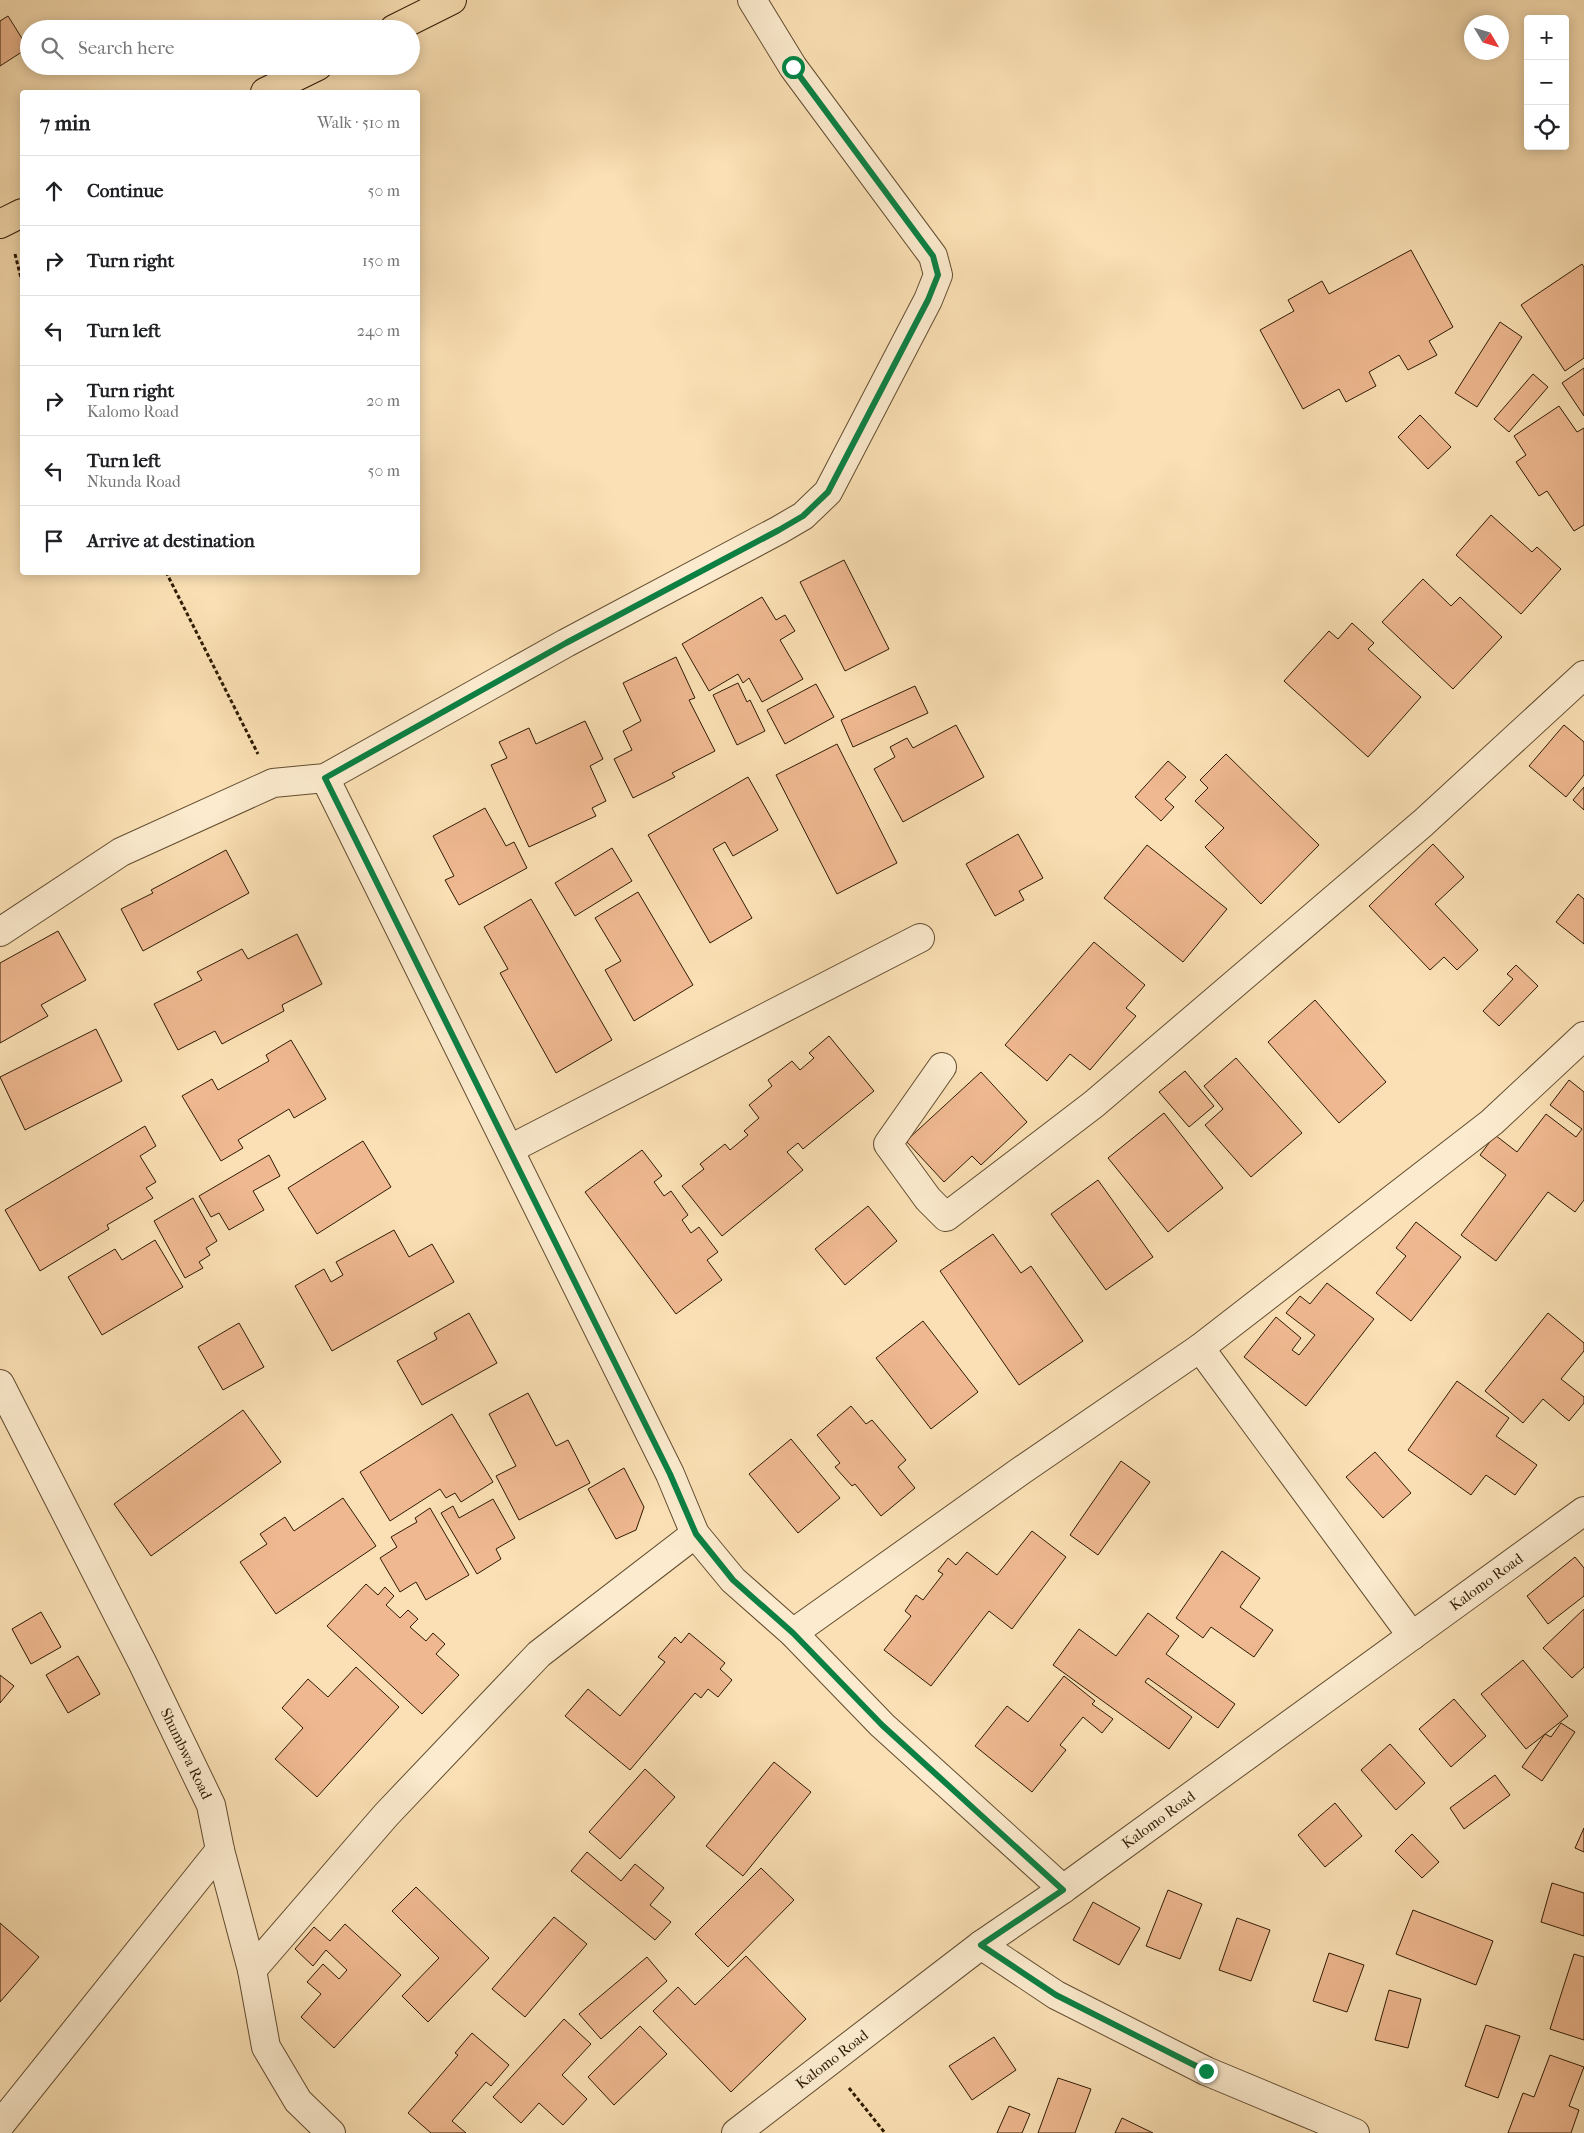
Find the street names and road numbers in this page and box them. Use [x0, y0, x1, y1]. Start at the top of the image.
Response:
street label: Kalomo Road [1446, 1549, 1527, 1615]
street label: Shumbwa Road [157, 1705, 216, 1803]
street label: Kalomo Road [1118, 1787, 1199, 1852]
street label: Kalomo Road [792, 2025, 872, 2093]

